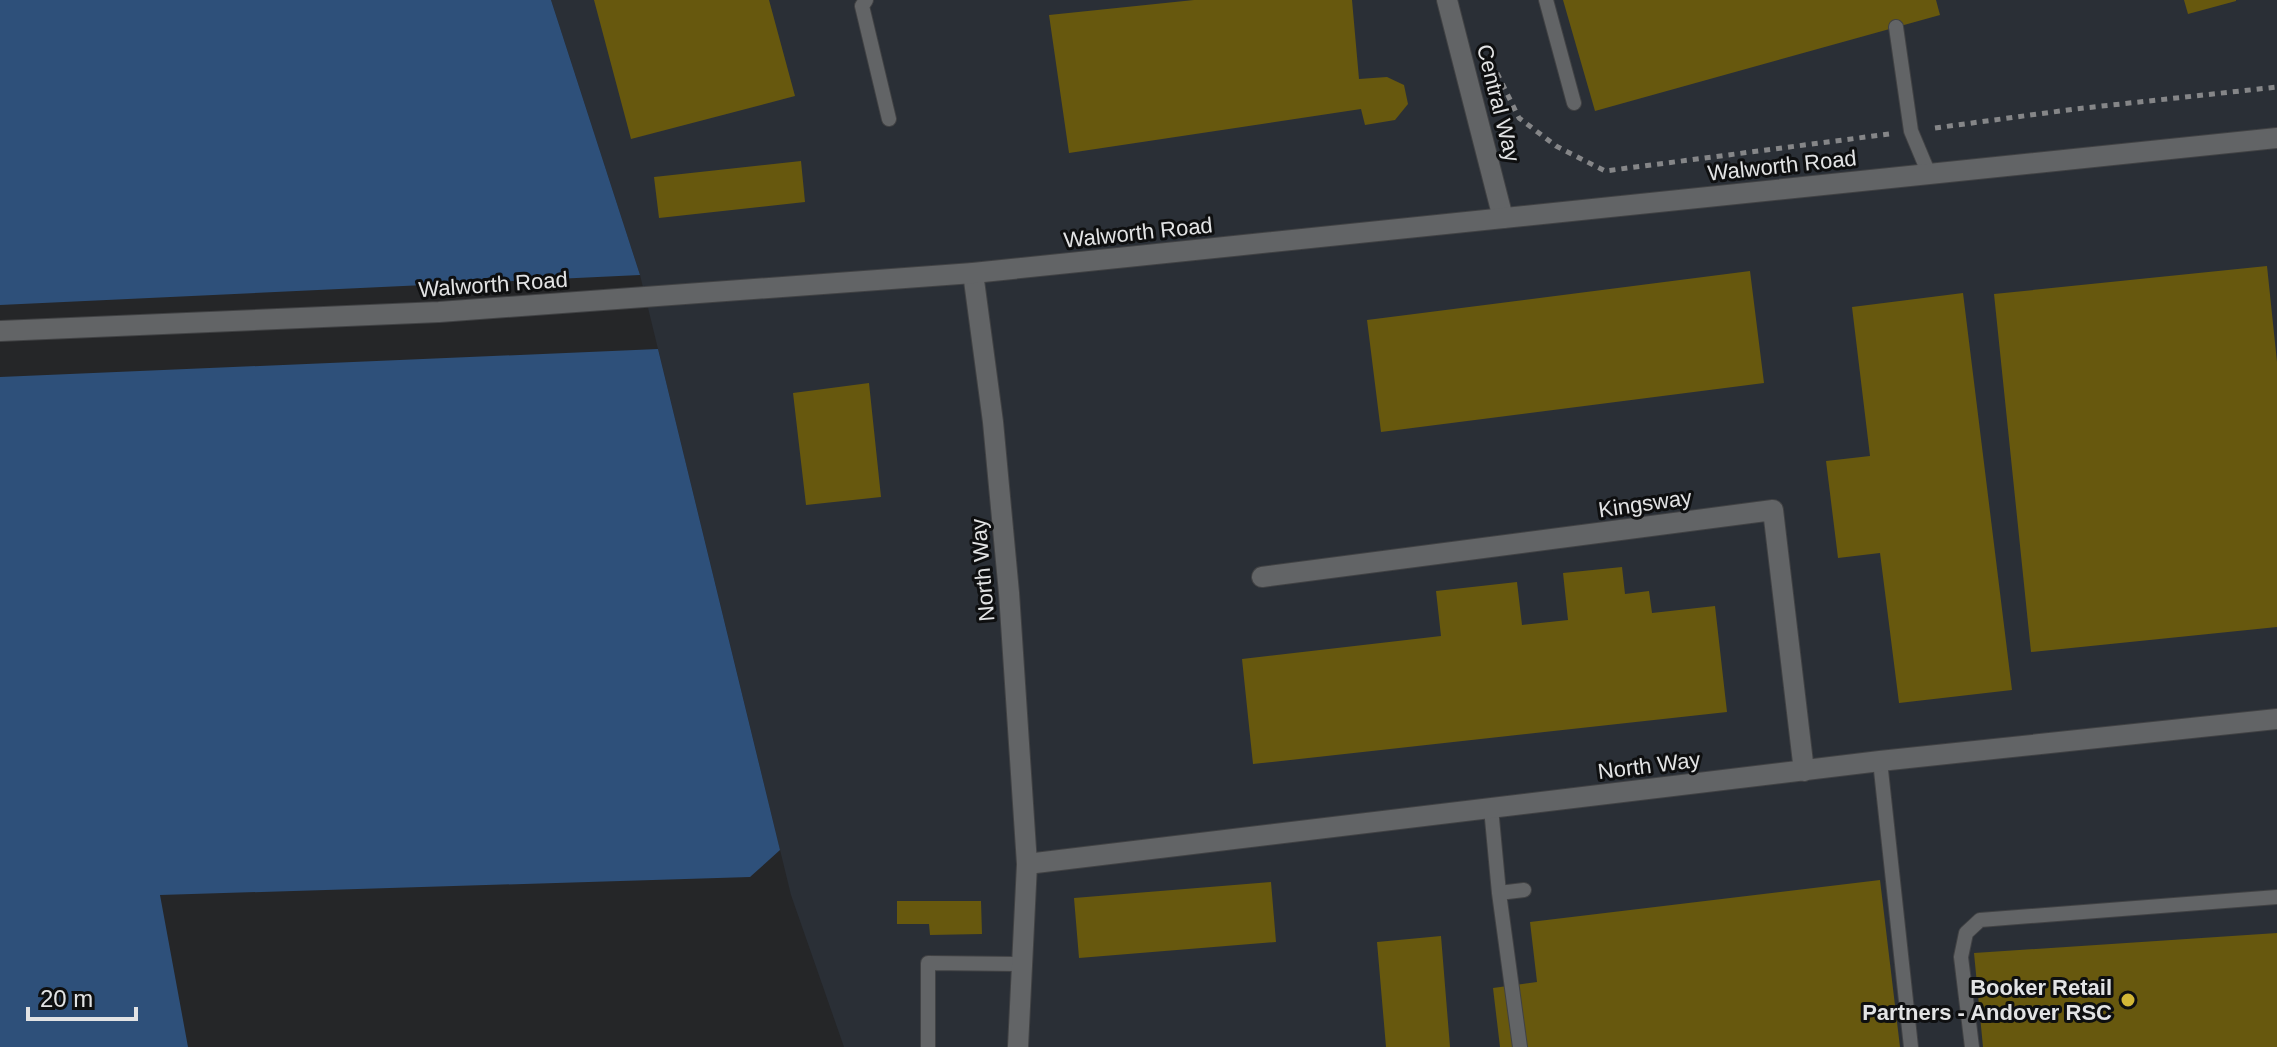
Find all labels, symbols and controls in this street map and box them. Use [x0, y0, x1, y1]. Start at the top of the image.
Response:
street label: Central Way [1472, 42, 1525, 164]
street label: Walworth Road [1706, 145, 1858, 186]
street label: Walworth Road [1062, 212, 1214, 253]
street label: Walworth Road [418, 267, 569, 302]
street label: Kingsway [1597, 485, 1693, 522]
street label: North Way [966, 518, 999, 622]
street label: North Way [1596, 747, 1702, 784]
scale bar [28, 971, 136, 1021]
place label: Booker Retail Partners - Andover RSC [1862, 975, 2112, 1025]
text: 20 m [40, 985, 93, 1012]
marker: Booker Retail Partners - Andover RSC [2119, 991, 2137, 1009]

